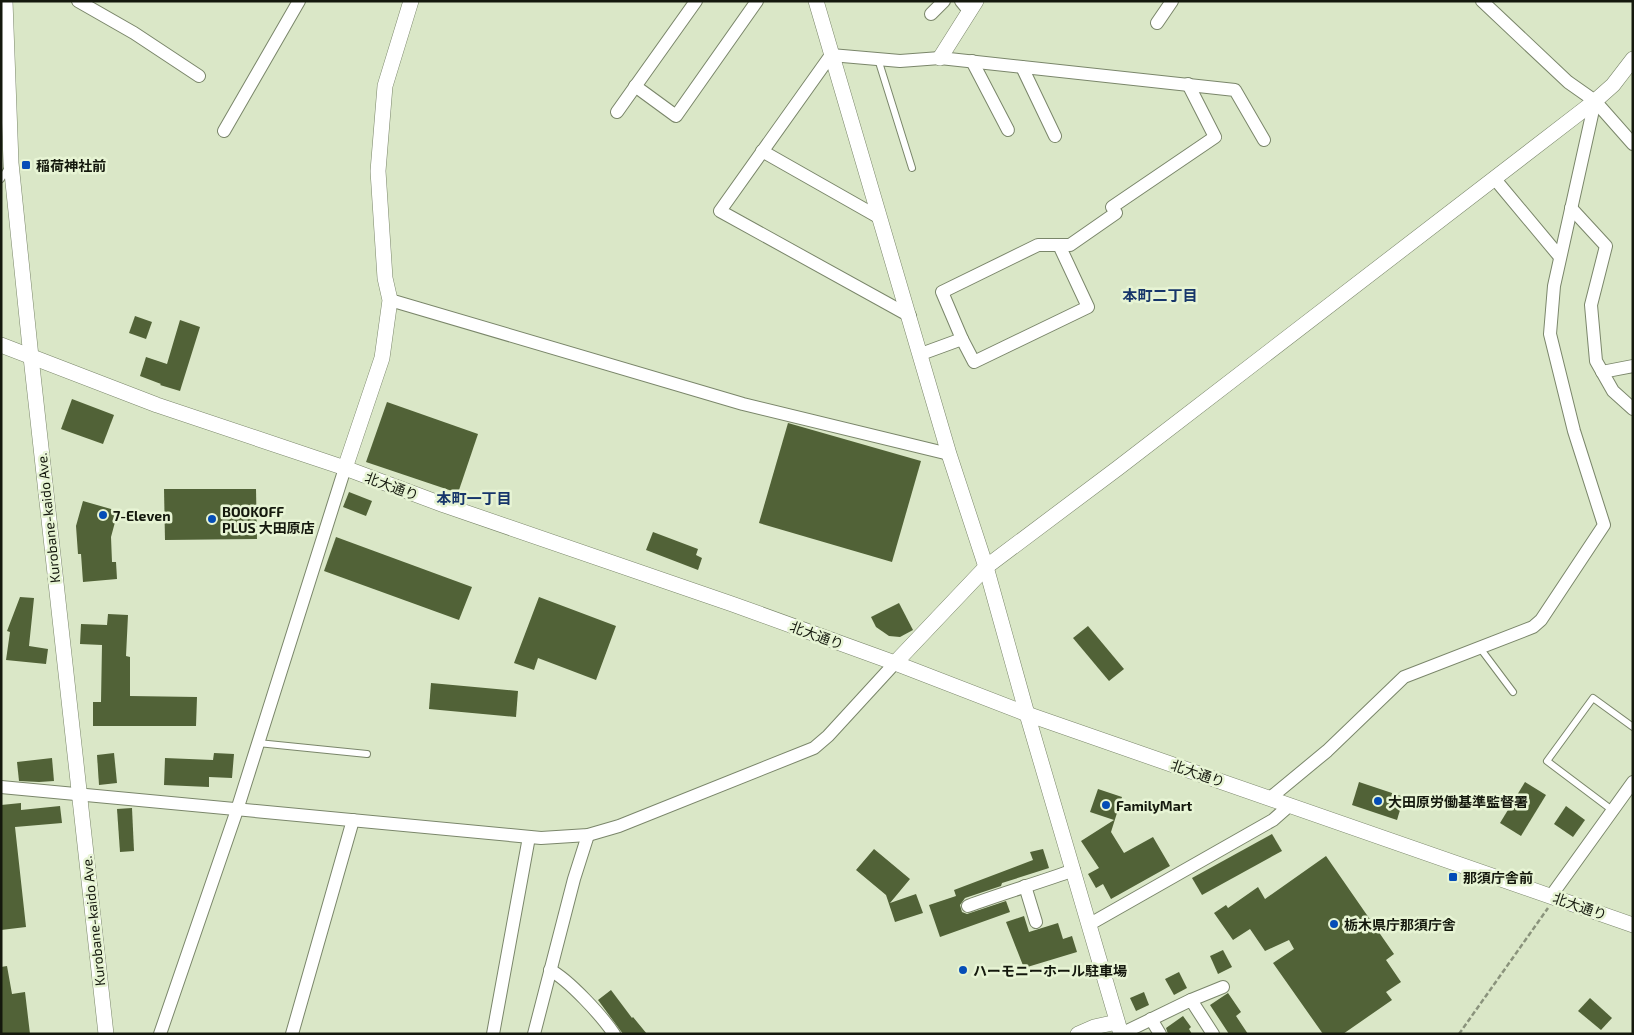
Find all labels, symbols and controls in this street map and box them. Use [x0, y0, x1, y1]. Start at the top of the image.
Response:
place label: 稲荷神社前 [36, 157, 106, 174]
marker: 稲荷神社前 [20, 159, 32, 171]
district label: 本町二丁目 [1122, 286, 1198, 304]
street label: Kurobane-kaido Ave. [33, 452, 63, 584]
street label: 北大通り [363, 468, 421, 504]
district label: 本町一丁目 [436, 489, 512, 507]
place label: BOOKOFF PLUS 大田原店 [222, 503, 315, 536]
place label: 7-Eleven [113, 507, 171, 524]
marker: 7-Eleven [97, 509, 109, 521]
marker: BOOKOFF PLUS 大田原店 [206, 513, 218, 525]
street label: 北大通り [788, 617, 846, 653]
street label: 北大通り [1169, 756, 1227, 790]
place label: 大田原労働基準監督署 [1388, 793, 1528, 810]
marker: 大田原労働基準監督署 [1372, 795, 1384, 807]
place label: FamilyMart [1116, 797, 1193, 814]
marker: FamilyMart [1100, 799, 1112, 811]
street label: Kurobane-kaido Ave. [78, 855, 108, 987]
place label: 那須庁舎前 [1463, 869, 1533, 886]
marker: 那須庁舎前 [1447, 871, 1459, 883]
street label: 北大通り [1551, 889, 1609, 923]
place label: 栃木県庁那須庁舎 [1344, 916, 1456, 933]
marker: 栃木県庁那須庁舎 [1328, 918, 1340, 930]
place label: ハーモニーホール駐車場 [973, 962, 1127, 979]
marker: ハーモニーホール駐車場 [957, 964, 969, 976]

